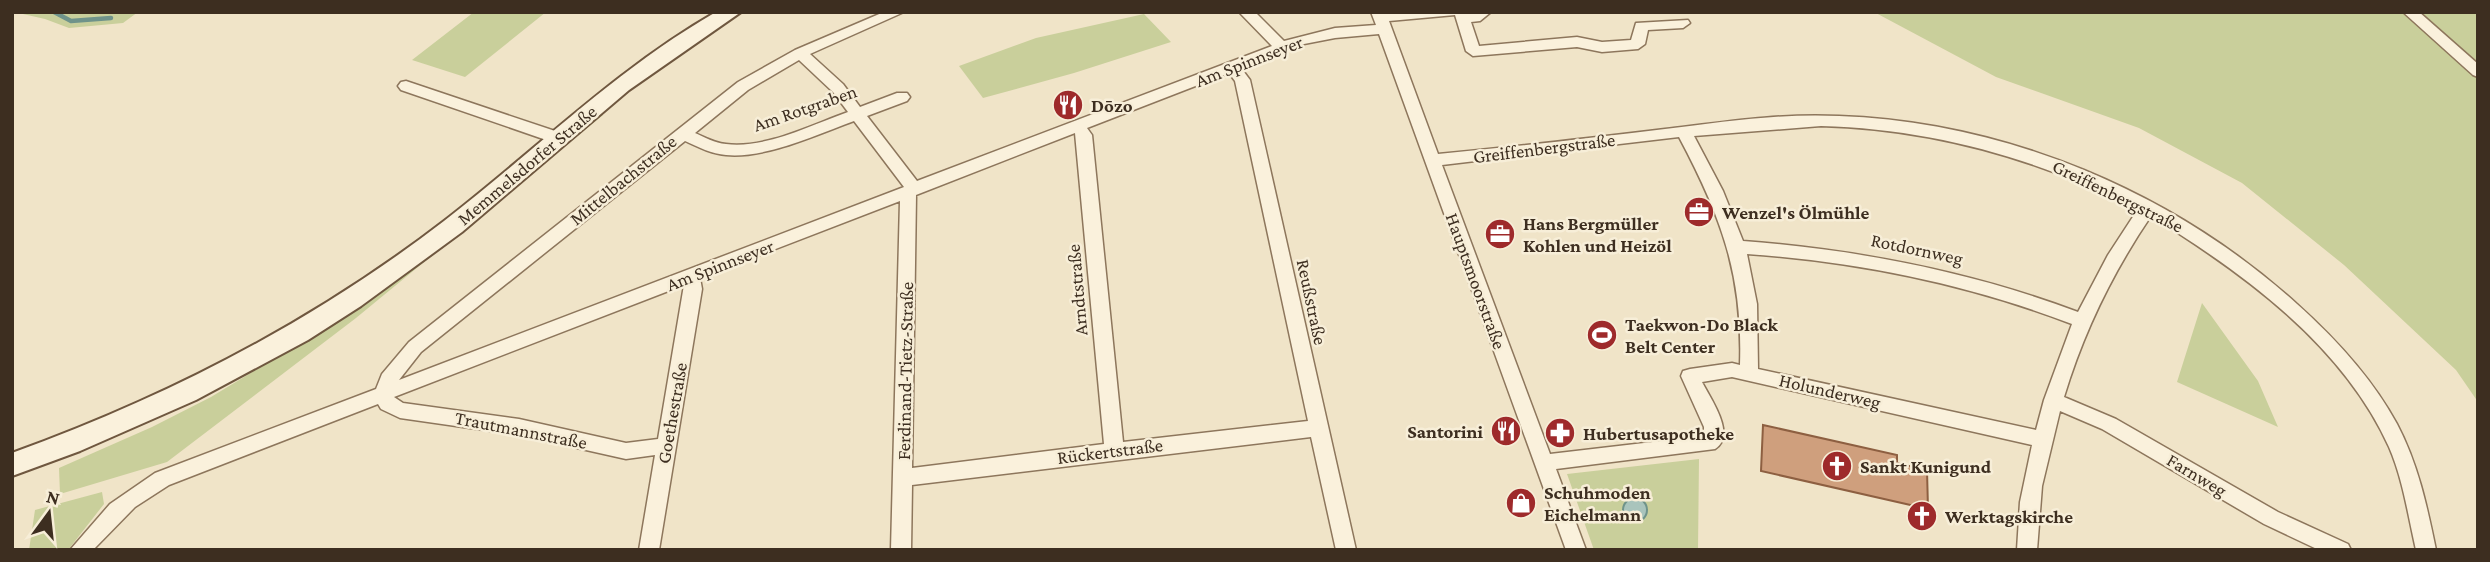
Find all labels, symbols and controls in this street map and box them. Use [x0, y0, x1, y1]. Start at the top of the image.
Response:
street label: Am Spinnseyer [1192, 31, 1306, 91]
street label: Am Rotgraben [750, 80, 860, 136]
restaurant icon: Dōzo [1051, 88, 1085, 122]
place label: Dōzo [1091, 95, 1133, 116]
street label: Memmelsdorfer Straße [453, 101, 601, 229]
street label: Greiffenbergstraße [1472, 129, 1616, 167]
street label: Mittelbachstraße [566, 131, 680, 229]
street label: Greiffenbergstraße [2049, 155, 2187, 237]
office icon: Wenzel's Ölmühle [1682, 195, 1716, 229]
place label: Wenzel's Ölmühle [1721, 202, 1870, 223]
street label: Hauptsmoorstraße [1442, 210, 1510, 352]
place label: Hans Bergmüller Kohlen und Heizöl [1523, 213, 1672, 256]
office icon: Hans Bergmüller Kohlen und Heizöl [1483, 217, 1517, 251]
street label: Rotdornweg [1869, 229, 1965, 269]
street label: Am Spinnseyer [663, 235, 777, 295]
street label: Arndtstraße [1063, 243, 1091, 337]
street label: Reußstraße [1293, 257, 1331, 347]
street label: Ferdinand-Tietz-Straße [893, 282, 917, 460]
place label: Taekwon-Do Black Belt Center [1625, 314, 1779, 357]
sports icon: Taekwon-Do Black Belt Center [1585, 318, 1619, 352]
street label: Goethestraße [653, 361, 691, 465]
street label: Holunderweg [1777, 369, 1883, 413]
street label: Trautmannstraße [453, 407, 589, 453]
restaurant icon: Santorini [1489, 414, 1523, 448]
pharmacy icon: Hubertusapotheke [1543, 416, 1577, 450]
place label: Santorini [1407, 421, 1483, 442]
place label: Hubertusapotheke [1583, 423, 1734, 444]
street label: Rückertstraße [1056, 434, 1164, 468]
church icon: Sankt Kunigund [1820, 449, 1854, 483]
street label: Farnweg [2163, 449, 2231, 501]
place label: Sankt Kunigund [1860, 456, 1992, 477]
north arrow [14, 478, 84, 548]
place label: Schuhmoden Eichelmann [1544, 482, 1651, 525]
text: N [44, 485, 62, 509]
shop icon: Schuhmoden Eichelmann [1504, 486, 1538, 520]
church icon: Werktagskirche [1905, 499, 1939, 533]
place label: Werktagskirche [1944, 506, 2073, 527]

